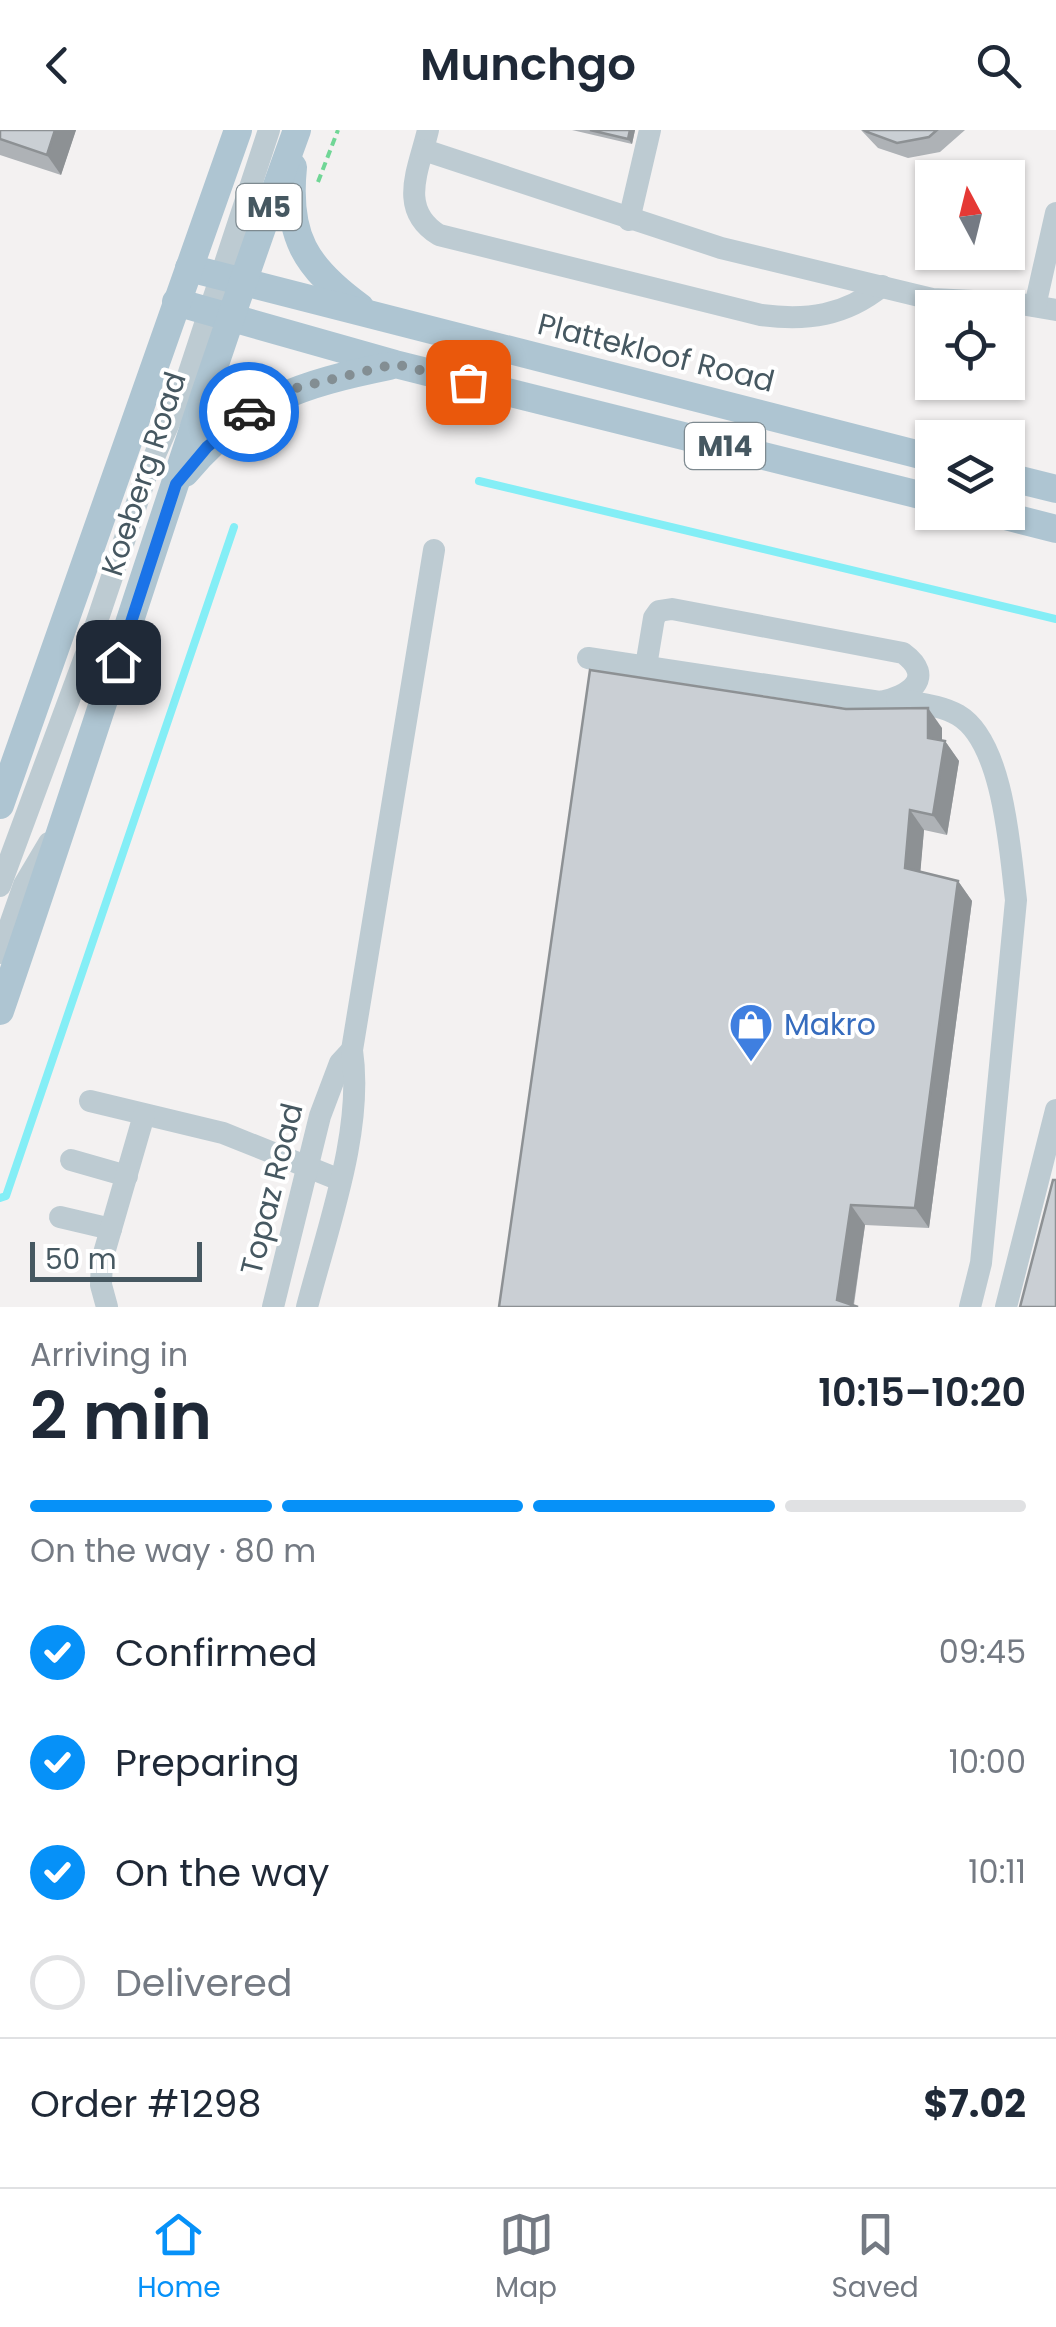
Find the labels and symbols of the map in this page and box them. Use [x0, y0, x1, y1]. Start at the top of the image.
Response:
north arrow [915, 160, 1025, 270]
road number: M5 [236, 184, 302, 230]
street label: Plattekloof Road [533, 302, 779, 403]
pin [426, 340, 511, 425]
courier [199, 362, 299, 462]
street label: Koeberg Road [90, 366, 197, 581]
road number: M14 [685, 423, 765, 469]
pin [76, 620, 161, 705]
shop icon: Makro [728, 1002, 774, 1063]
place label: Makro [784, 1003, 876, 1046]
street label: Topaz Road [229, 1098, 314, 1279]
scale bar [30, 1237, 202, 1282]

